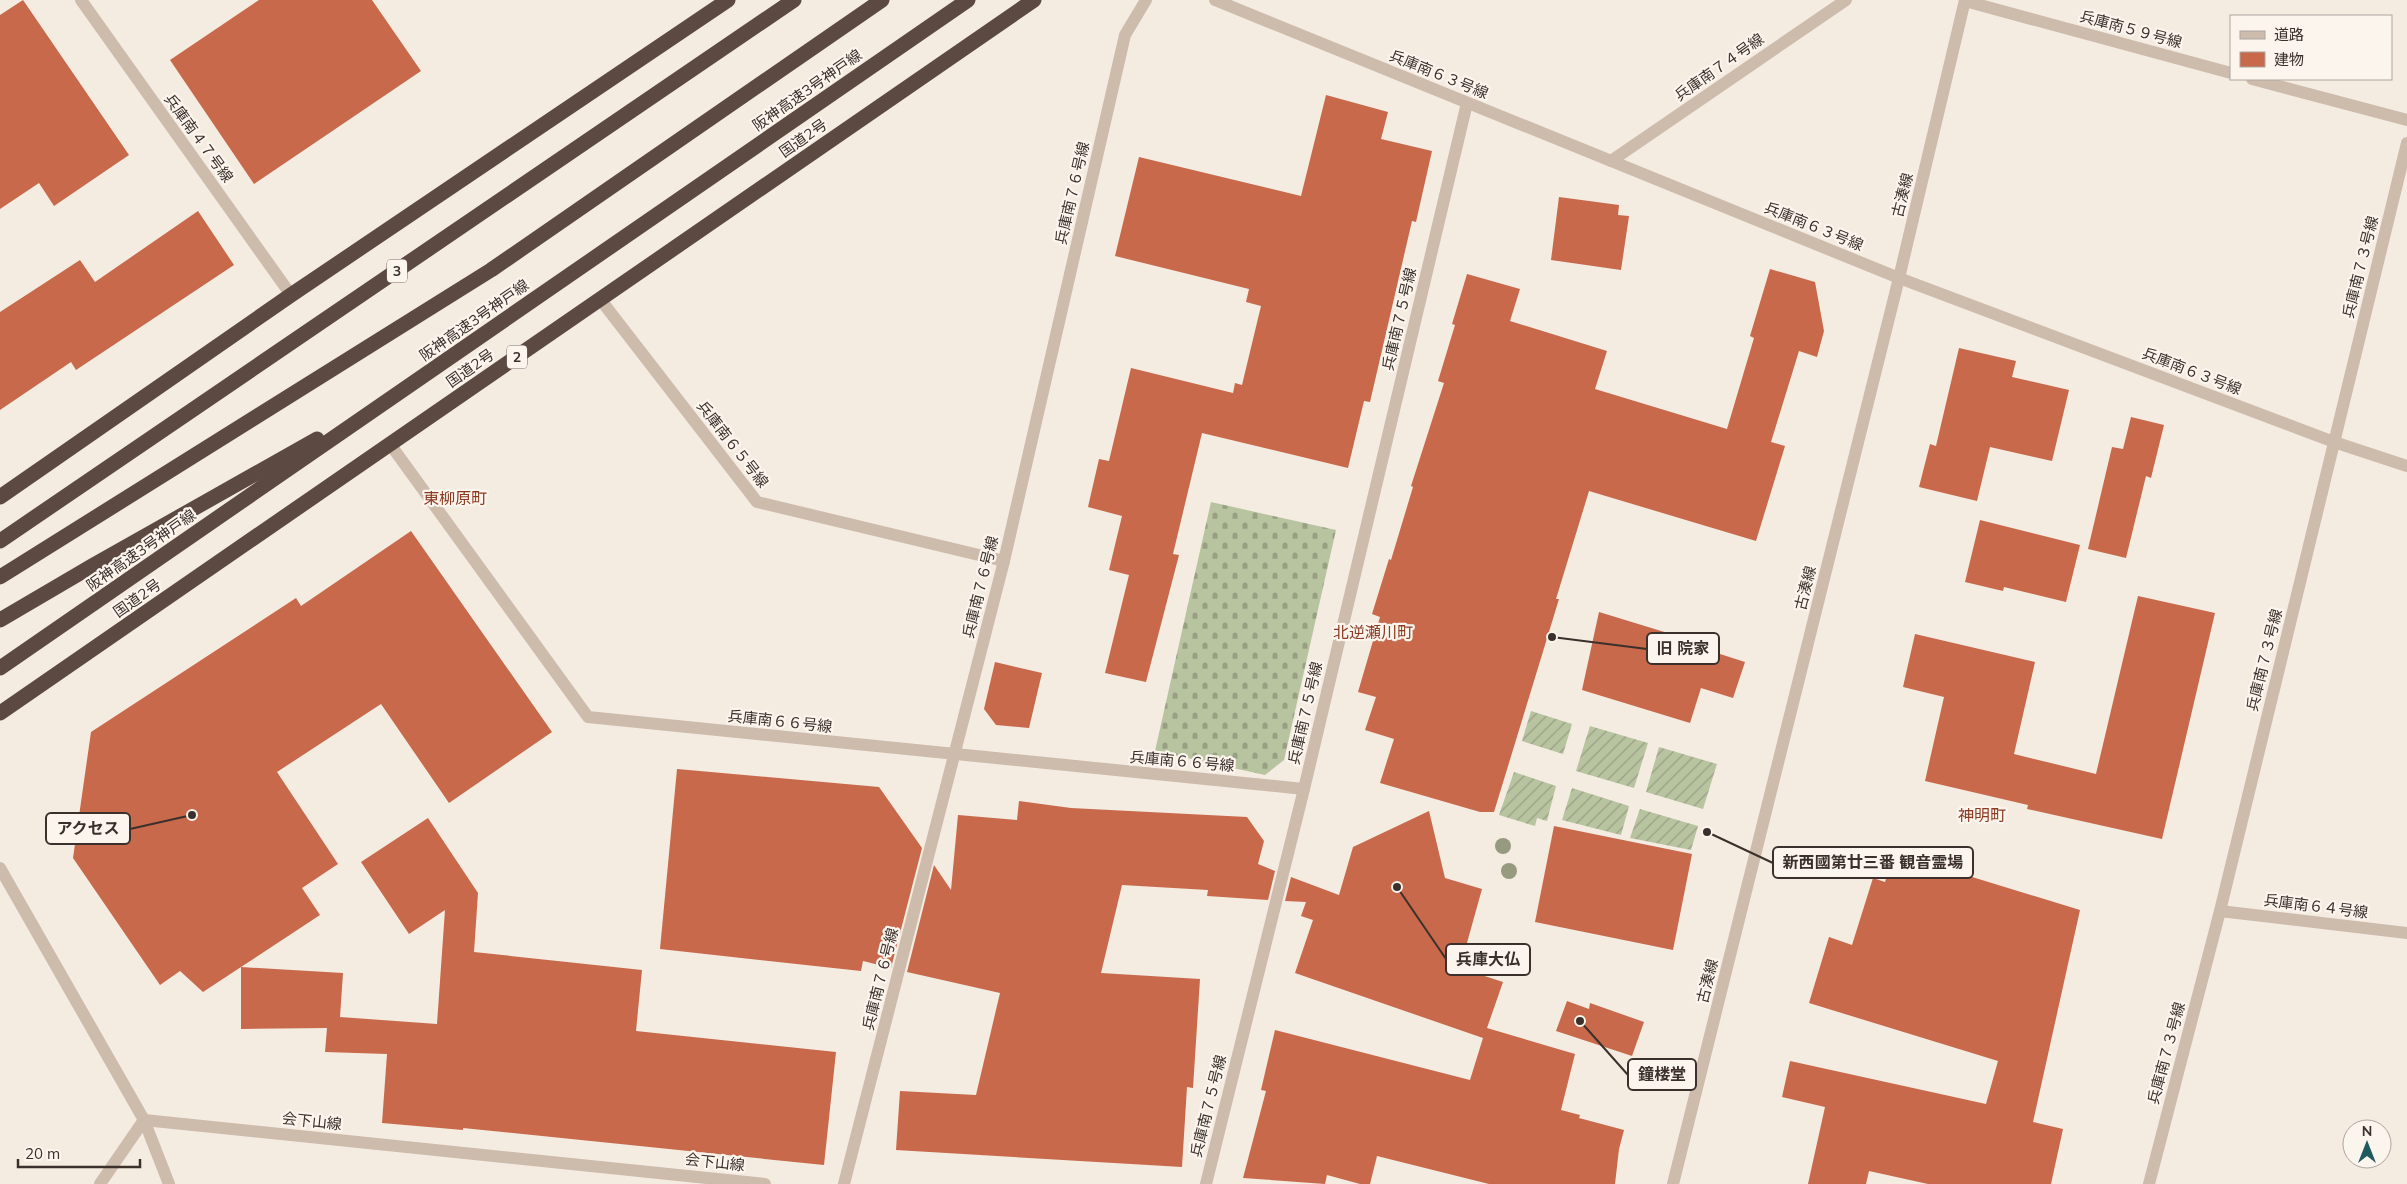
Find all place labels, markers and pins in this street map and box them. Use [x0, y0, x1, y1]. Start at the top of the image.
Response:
callout: 旧 院家 [1647, 633, 1719, 664]
callout: アクセス [46, 813, 130, 844]
callout: 新西國第廿三番 観音霊場 [1773, 847, 1973, 878]
callout: 兵庫大仏 [1446, 944, 1530, 975]
callout: 鐘楼堂 [1628, 1059, 1696, 1090]

